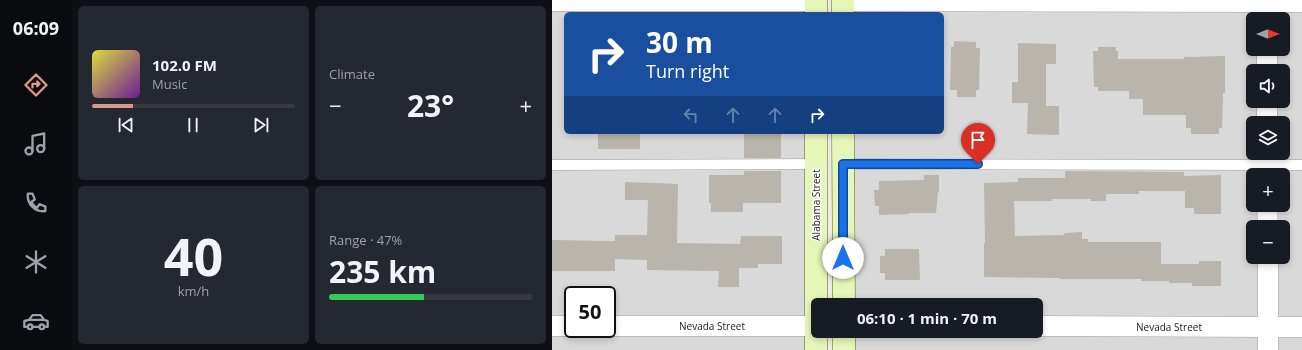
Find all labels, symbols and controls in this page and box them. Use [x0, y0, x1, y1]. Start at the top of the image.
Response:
north arrow [1246, 12, 1290, 56]
map controls [1246, 12, 1290, 264]
text: 06:09 [13, 16, 59, 40]
text: 30 m [646, 23, 713, 61]
icon: right [580, 28, 632, 80]
text: 102.0 FM [152, 55, 217, 75]
text: Turn right [646, 59, 729, 83]
button: sound [1246, 64, 1290, 108]
text: Climate [329, 65, 375, 83]
icon: directions [22, 71, 50, 99]
text: Music [152, 75, 187, 93]
text: 23° [407, 85, 454, 126]
text: − [329, 90, 342, 120]
text: + [519, 90, 532, 120]
icon: left [680, 104, 702, 126]
icon: ahead [722, 104, 744, 126]
icon: ahead [764, 104, 786, 126]
icon: right [806, 104, 828, 126]
icon: previous [115, 114, 137, 136]
icon: pause [182, 114, 204, 136]
icon: next [250, 114, 272, 136]
button: layers [1246, 116, 1290, 160]
pin [961, 123, 995, 164]
icon: arrive [967, 129, 989, 151]
icon: music [22, 130, 50, 158]
button: + [1246, 168, 1290, 212]
street label: Alabama Street [809, 169, 823, 241]
icon: phone [22, 189, 50, 217]
text: 40 [164, 220, 223, 291]
button: − [1246, 220, 1290, 264]
text: Range · 47% [329, 231, 402, 249]
position arrow [822, 237, 864, 279]
icon: climate [22, 248, 50, 276]
text: 235 km [329, 251, 436, 292]
text: km/h [178, 282, 209, 300]
speed limit sign: 50 [564, 286, 616, 338]
icon: car [22, 307, 50, 335]
text: 06:10 · 1 min · 70 m [857, 308, 997, 328]
street label: Nevada Street [679, 319, 745, 333]
street label: Nevada Street [1136, 320, 1202, 334]

